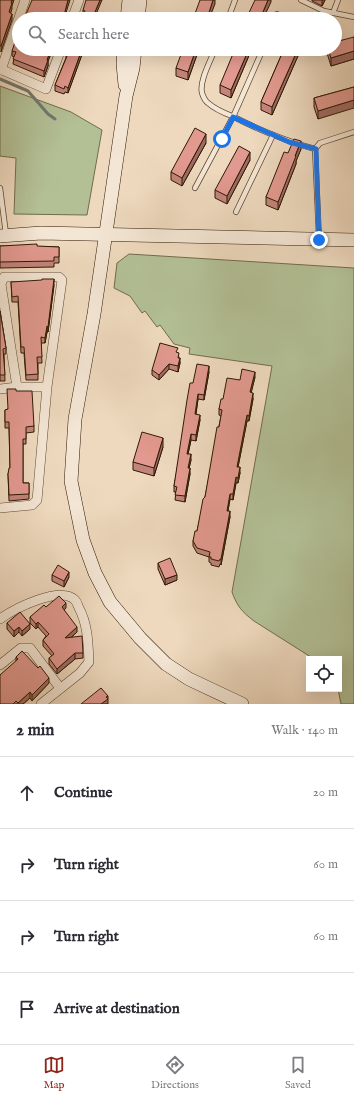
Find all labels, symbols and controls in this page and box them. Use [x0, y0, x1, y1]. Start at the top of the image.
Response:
search box [12, 12, 342, 56]
icon: search [26, 23, 48, 45]
text: Search here [58, 25, 129, 44]
route start [213, 130, 231, 148]
route end [310, 231, 328, 249]
map controls [306, 656, 342, 692]
button: locate [306, 656, 342, 692]
text: 2 min [16, 720, 54, 741]
text: Walk · 140 m [271, 722, 338, 739]
icon: ahead [16, 782, 38, 804]
text: Continue [54, 783, 112, 802]
text: 20 m [313, 784, 338, 801]
icon: right [16, 854, 38, 876]
text: Turn right [54, 855, 119, 874]
text: 60 m [313, 856, 338, 873]
icon: right [16, 926, 38, 948]
text: Turn right [54, 927, 119, 946]
text: 60 m [313, 928, 338, 945]
icon: arrive [16, 998, 38, 1020]
text: Arrive at destination [54, 999, 180, 1018]
tab: Map [43, 1054, 65, 1092]
tab: Directions [151, 1054, 199, 1092]
tab: Saved [285, 1054, 311, 1092]

